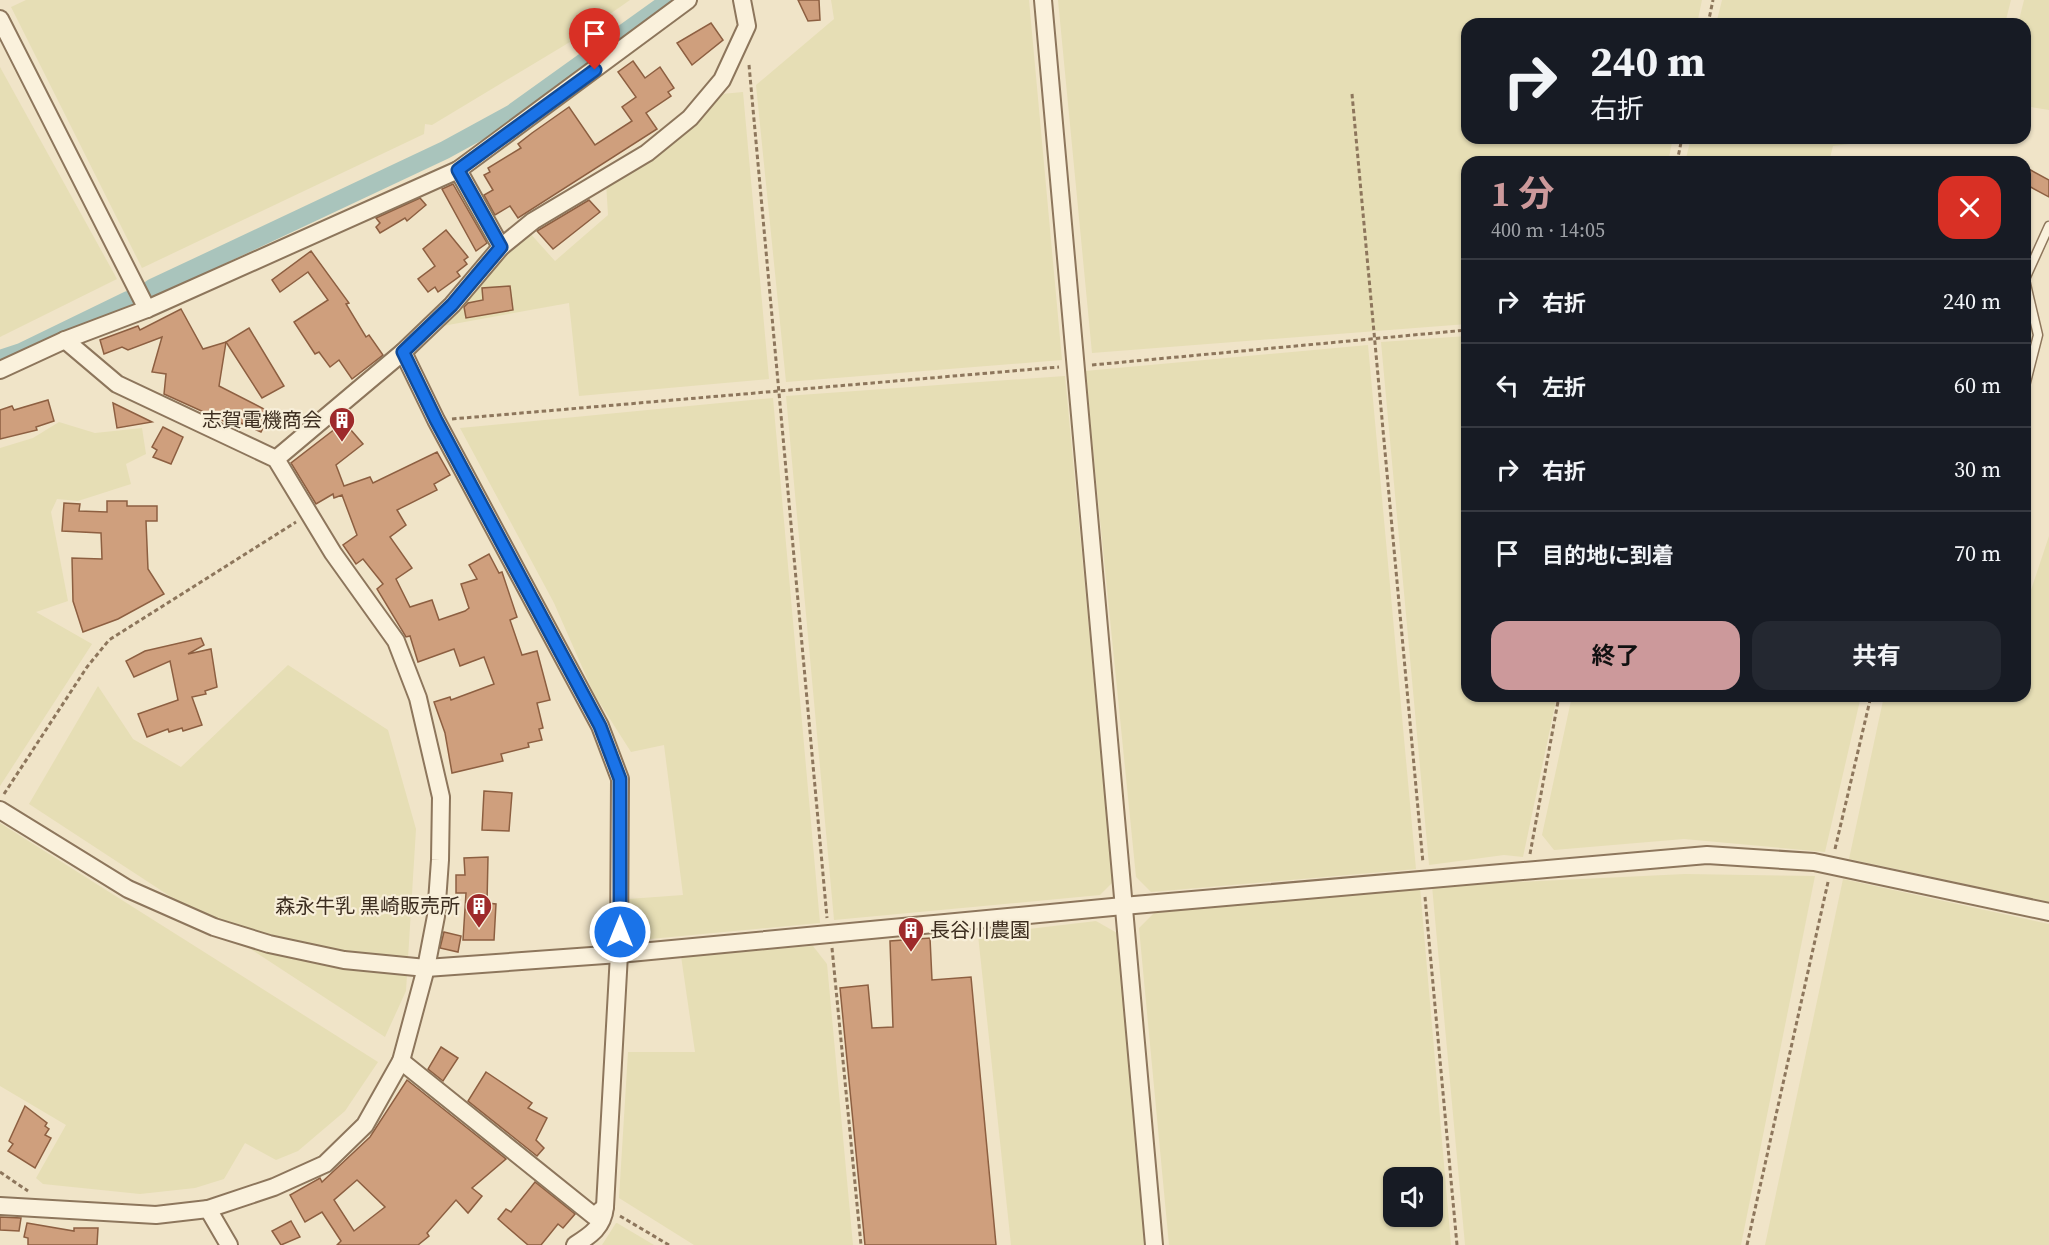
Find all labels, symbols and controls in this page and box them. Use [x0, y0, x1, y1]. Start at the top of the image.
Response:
pin [569, 8, 620, 70]
icon: arrive [578, 17, 611, 50]
text: 240 m [1590, 32, 1705, 90]
icon: right [1491, 42, 1569, 120]
text: 右折 [1590, 90, 1644, 127]
text: 1 分 [1491, 169, 1554, 218]
button: close [1938, 176, 2001, 239]
text: 400 m · 14:05 [1491, 216, 1605, 244]
icon: right [1491, 285, 1524, 318]
text: 240 m [1943, 286, 2001, 316]
text: 右折 [1542, 288, 1586, 318]
icon: left [1491, 369, 1524, 402]
text: 60 m [1954, 370, 2001, 400]
text: 左折 [1542, 372, 1586, 402]
building icon: 志賀電機商会 [327, 405, 357, 443]
place label: 志賀電機商会 [202, 406, 322, 434]
icon: right [1491, 453, 1524, 486]
text: 30 m [1954, 454, 2001, 484]
text: 右折 [1542, 456, 1586, 486]
icon: arrive [1491, 537, 1524, 570]
text: 70 m [1954, 538, 2001, 568]
text: 目的地に到着 [1542, 540, 1674, 570]
button: 終了 [1491, 621, 1740, 690]
button: 共有 [1752, 621, 2001, 690]
building icon: 森永牛乳 黒崎販売所 [464, 891, 494, 929]
place label: 森永牛乳 黒崎販売所 [275, 892, 460, 920]
position arrow [588, 900, 652, 964]
building icon: 長谷川農園 [896, 915, 926, 953]
place label: 長谷川農園 [930, 916, 1030, 944]
map controls [1383, 1167, 1443, 1227]
button: sound [1383, 1167, 1443, 1227]

